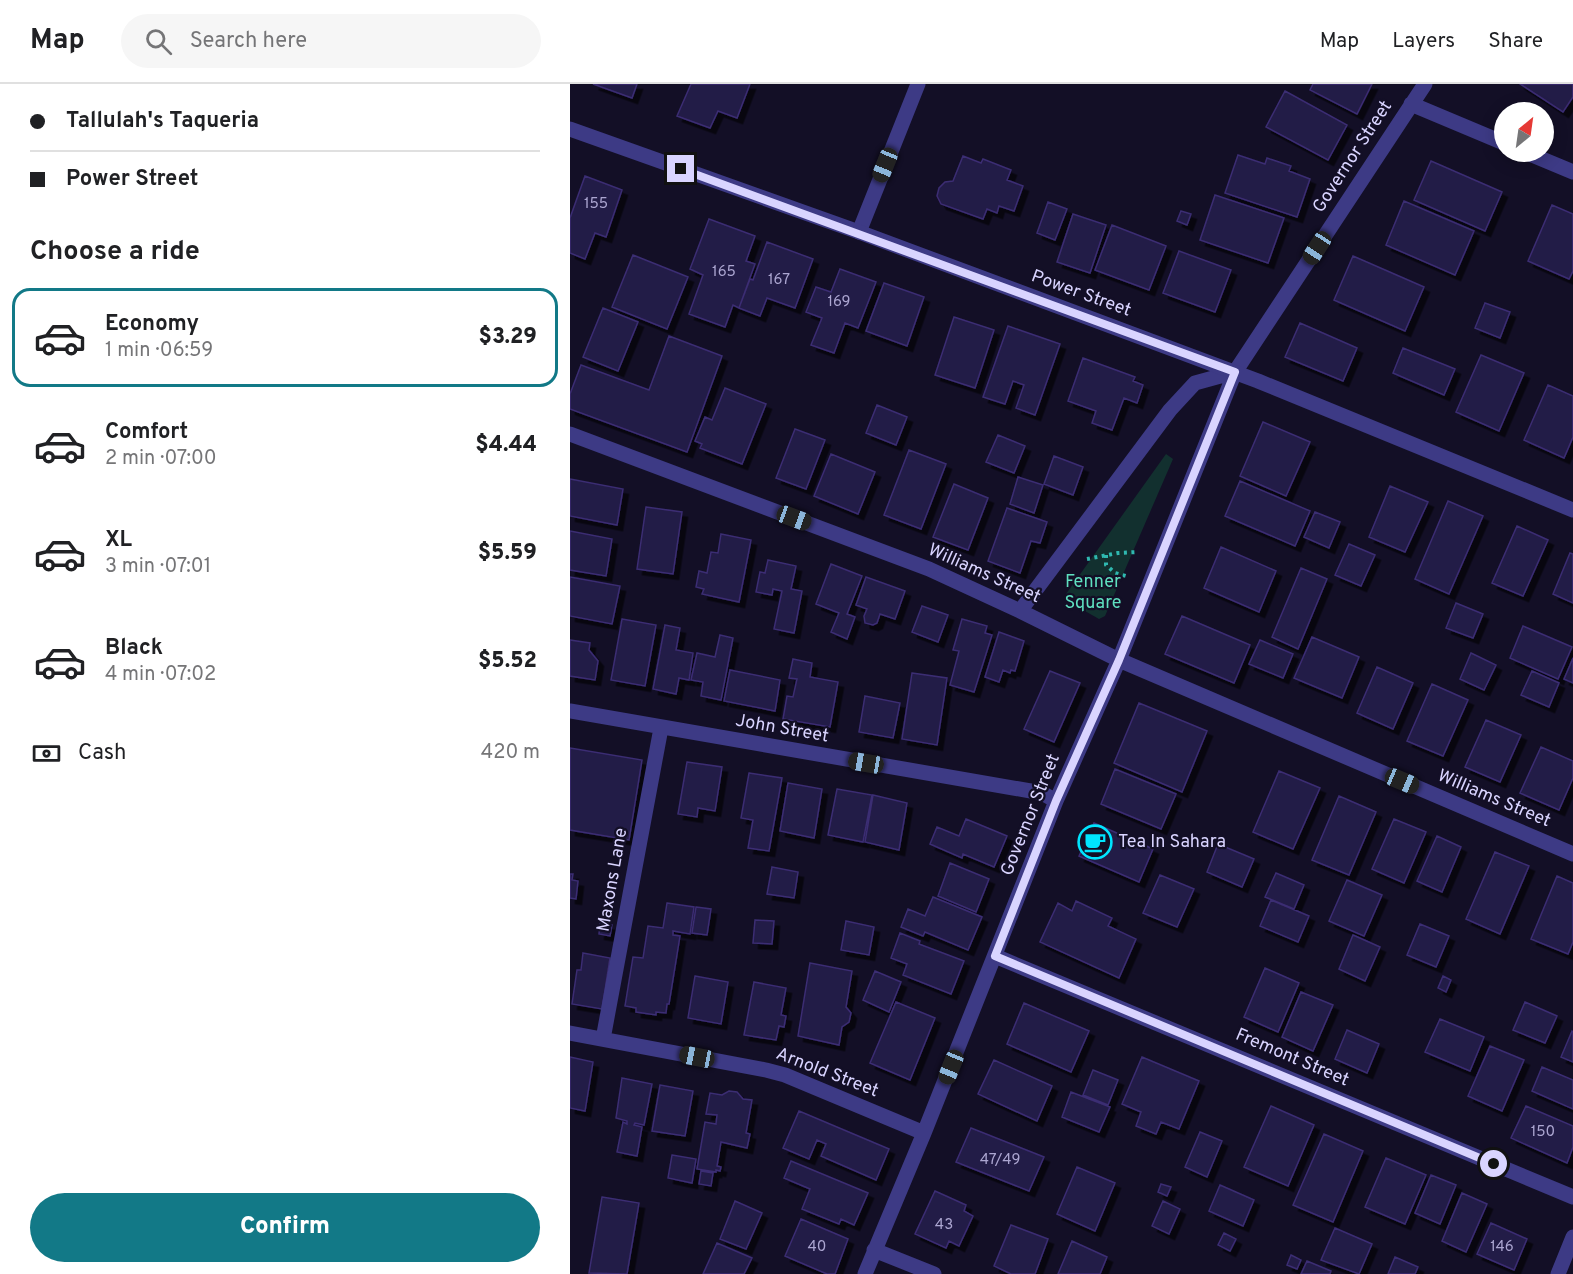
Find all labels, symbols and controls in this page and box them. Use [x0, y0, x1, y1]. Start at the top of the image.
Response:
search box [121, 14, 541, 68]
text: Map [30, 23, 85, 59]
icon: search [142, 25, 175, 58]
text: Search here [190, 28, 307, 55]
text: Map [1320, 28, 1359, 55]
text: Layers [1392, 28, 1455, 55]
text: Share [1488, 28, 1543, 55]
street label: Governor Street [1308, 96, 1398, 218]
north arrow [1494, 102, 1554, 162]
map controls [1494, 102, 1554, 162]
text: Tallulah's Taqueria [66, 108, 259, 135]
car [870, 145, 900, 185]
route end [667, 155, 694, 182]
text: Power Street [66, 166, 198, 193]
house number: 155 [584, 195, 608, 214]
car [1300, 228, 1334, 268]
text: Choose a ride [30, 235, 200, 269]
house number: 165 [712, 263, 736, 282]
street label: Power Street [1028, 265, 1134, 323]
house number: 167 [768, 271, 790, 290]
house number: 169 [828, 293, 850, 312]
icon: car [33, 311, 87, 365]
text: Economy [105, 311, 199, 338]
text: $3.29 [479, 324, 537, 351]
text: 1 min · 06:59 [105, 338, 213, 364]
icon: car [33, 419, 87, 473]
text: Comfort [105, 419, 188, 446]
text: $4.44 [475, 432, 537, 459]
text: 2 min · 07:00 [105, 446, 217, 472]
car [774, 503, 814, 533]
icon: car [33, 527, 87, 581]
text: XL [105, 527, 132, 554]
street label: Williams Street [924, 539, 1044, 609]
text: $5.59 [478, 540, 537, 567]
text: 3 min · 07:01 [105, 554, 211, 580]
park label: Fenner Square [1065, 571, 1121, 615]
icon: car [33, 635, 87, 689]
text: Black [105, 635, 163, 662]
text: $5.52 [478, 648, 537, 675]
text: 4 min · 07:02 [105, 662, 216, 688]
street label: John Street [734, 709, 830, 749]
icon: cash [30, 737, 63, 770]
text: Cash [78, 740, 127, 767]
text: 420 m [481, 740, 540, 766]
car [847, 751, 885, 775]
street label: Governor Street [996, 751, 1066, 879]
street label: Williams Street [1434, 765, 1554, 833]
car [1382, 766, 1422, 796]
cafe icon: Tea In Sahara [1077, 824, 1113, 860]
street label: Maxons Lane [593, 826, 633, 934]
place label: Tea In Sahara [1118, 831, 1226, 854]
street label: Fremont Street [1232, 1024, 1352, 1092]
street label: Arnold Street [772, 1043, 882, 1103]
car [678, 1045, 716, 1069]
car [936, 1047, 966, 1087]
house number: 150 [1531, 1123, 1555, 1142]
route start [1480, 1150, 1507, 1177]
house number: 47/49 [980, 1151, 1020, 1170]
button: Confirm [30, 1193, 540, 1262]
house number: 43 [935, 1216, 953, 1235]
house number: 40 [808, 1238, 826, 1257]
house number: 146 [1490, 1238, 1514, 1257]

